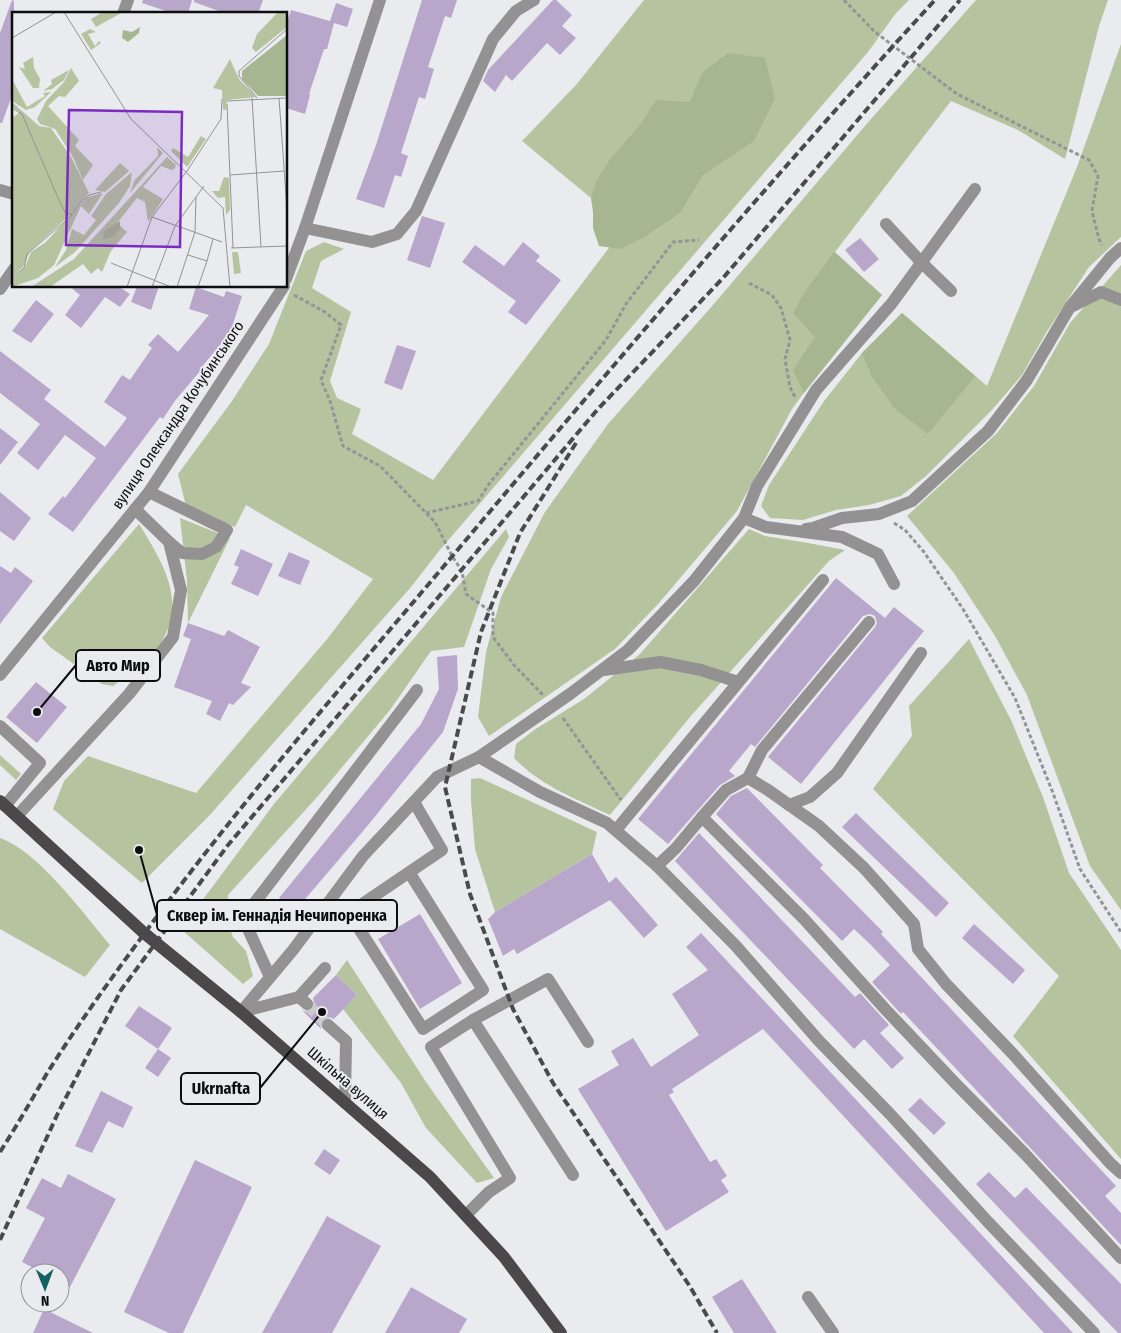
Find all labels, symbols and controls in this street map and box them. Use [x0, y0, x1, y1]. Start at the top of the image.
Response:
inset map [12, 12, 288, 288]
street label: вулиця Олександра Кочубинського [108, 318, 248, 512]
callout: Авто Мир [76, 650, 160, 681]
text: Авто Мир [85, 656, 150, 675]
callout: Сквер ім. Геннадія Нечипоренка [157, 900, 397, 931]
text: Сквер ім. Геннадія Нечипоренка [167, 906, 387, 925]
street label: Шкільна вулиця [304, 1043, 392, 1123]
callout: Ukrnafta [181, 1073, 260, 1104]
text: Ukrnafta [192, 1079, 250, 1098]
north arrow [20, 1263, 70, 1313]
text: N [41, 1292, 50, 1309]

